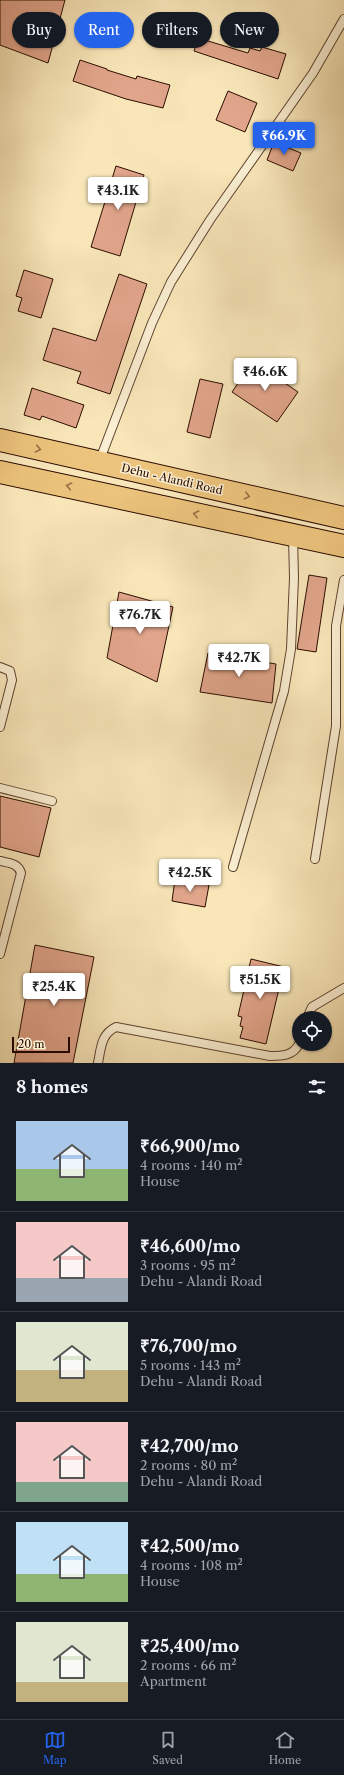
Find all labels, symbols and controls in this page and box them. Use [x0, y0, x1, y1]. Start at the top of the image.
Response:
chip: Buy [12, 12, 66, 48]
chip: Rent [74, 12, 134, 48]
chip: Filters [142, 12, 212, 48]
chip: New [220, 12, 279, 48]
pin: ₹66.9K [251, 122, 317, 156]
text: ₹66.9K [262, 127, 306, 143]
pin: ₹43.1K [85, 177, 151, 211]
text: ₹43.1K [97, 182, 139, 198]
pin: ₹46.6K [232, 358, 298, 392]
text: ₹46.6K [243, 363, 287, 379]
one-way arrow [35, 444, 41, 452]
street label: Dehu - Alandi Road [120, 461, 224, 498]
one-way arrow [66, 483, 73, 491]
one-way arrow [244, 491, 250, 499]
one-way arrow [193, 510, 200, 518]
pin: ₹76.7K [107, 601, 173, 635]
text: ₹76.7K [119, 606, 161, 622]
pin: ₹42.7K [206, 644, 272, 678]
text: ₹42.7K [217, 649, 261, 665]
pin: ₹42.5K [157, 859, 223, 893]
text: ₹42.5K [168, 864, 212, 880]
pin: ₹51.5K [227, 966, 293, 1000]
text: ₹51.5K [239, 971, 281, 987]
pin: ₹25.4K [21, 973, 87, 1007]
text: ₹25.4K [32, 978, 76, 994]
map controls [292, 1011, 332, 1051]
button: locate [292, 1011, 332, 1051]
scale bar [12, 1035, 70, 1054]
text: 20 m [18, 1037, 44, 1051]
icon: filters [306, 1076, 328, 1098]
text: 8 homes [16, 1077, 88, 1097]
text: ₹66,900/mo [140, 1136, 240, 1156]
icon: home [48, 1137, 96, 1185]
text: 4 rooms · 140 m² [140, 1157, 243, 1173]
text: House [140, 1173, 180, 1189]
text: ₹46,600/mo [140, 1236, 240, 1256]
icon: home [48, 1238, 96, 1286]
text: 3 rooms · 95 m² [140, 1257, 236, 1273]
text: Dehu - Alandi Road [140, 1273, 262, 1289]
text: ₹76,700/mo [140, 1336, 237, 1356]
icon: home [48, 1338, 96, 1386]
text: 5 rooms · 143 m² [140, 1357, 241, 1373]
text: Dehu - Alandi Road [140, 1373, 262, 1389]
text: ₹42,700/mo [140, 1436, 239, 1456]
icon: home [48, 1438, 96, 1486]
text: 2 rooms · 80 m² [140, 1457, 237, 1473]
text: Dehu - Alandi Road [140, 1473, 262, 1489]
text: ₹42,500/mo [140, 1536, 239, 1556]
icon: home [48, 1538, 96, 1586]
text: 4 rooms · 108 m² [140, 1557, 243, 1573]
text: House [140, 1573, 180, 1589]
text: ₹25,400/mo [140, 1636, 239, 1656]
icon: home [48, 1638, 96, 1686]
text: 2 rooms · 66 m² [140, 1657, 237, 1673]
text: Apartment [140, 1673, 207, 1689]
tab: Map [43, 1729, 67, 1767]
tab: Saved [152, 1729, 183, 1767]
tab: Home [269, 1729, 301, 1767]

